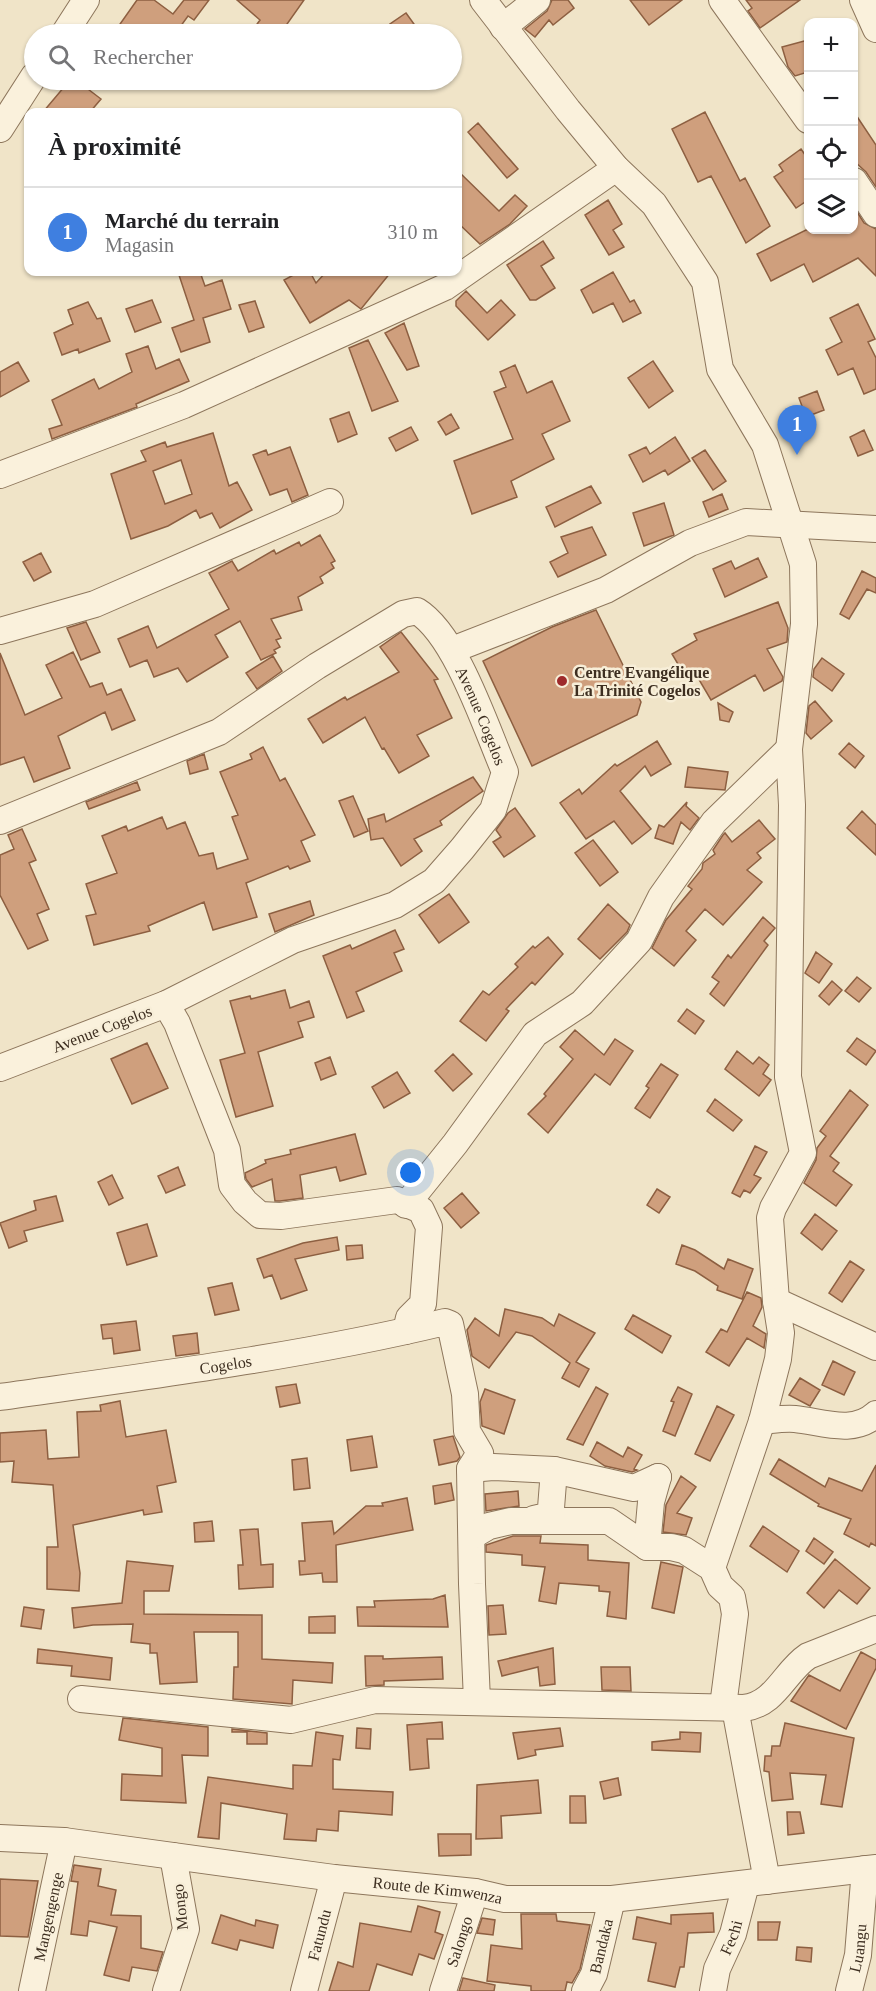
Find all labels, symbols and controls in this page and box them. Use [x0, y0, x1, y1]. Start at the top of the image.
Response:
map controls [804, 18, 858, 234]
button: + [804, 18, 858, 72]
search box [24, 24, 462, 90]
icon: search [45, 41, 78, 74]
text: Rechercher [93, 44, 193, 69]
button: − [804, 72, 858, 126]
button: locate [804, 126, 858, 180]
text: À proximité [48, 132, 181, 161]
button: layers [804, 180, 858, 234]
text: Marché du terrain [105, 208, 279, 233]
text: 1 [63, 221, 73, 243]
text: 310 m [387, 221, 438, 243]
text: Magasin [105, 234, 174, 256]
pin: 1 [778, 406, 816, 455]
street label: Avenue Cogelos [453, 664, 510, 767]
place label: Centre Evangélique La Trinité Cogelos [574, 664, 709, 700]
marker: Centre Evangélique La Trinité Cogelos [555, 674, 569, 688]
street label: Avenue Cogelos [50, 1002, 154, 1057]
your location [396, 1158, 425, 1187]
street label: Cogelos [198, 1352, 253, 1377]
street label: Mangengenge [30, 1871, 66, 1963]
street label: Route de Kimwenza [372, 1873, 504, 1907]
street label: Mongo [169, 1883, 192, 1931]
street label: Fatundu [304, 1907, 334, 1962]
street label: Salongo [443, 1914, 475, 1969]
street label: Bandaka [586, 1917, 616, 1975]
street label: Fechi [716, 1918, 745, 1957]
street label: Luangu [845, 1923, 869, 1974]

